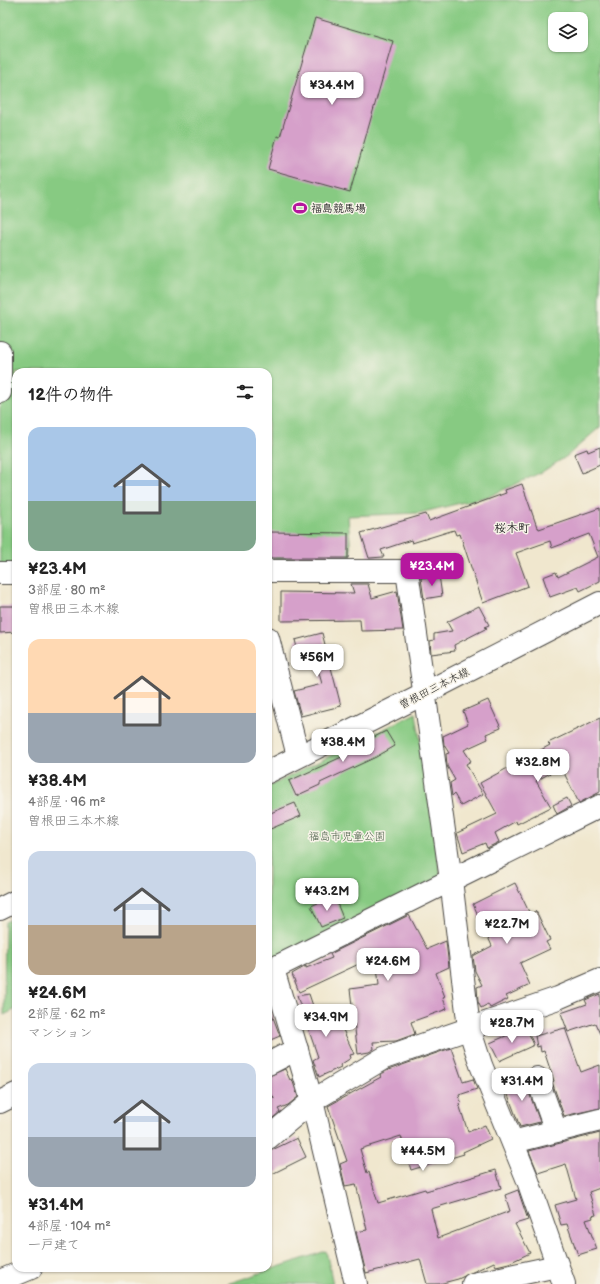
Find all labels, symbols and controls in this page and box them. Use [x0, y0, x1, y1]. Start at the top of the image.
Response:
map controls [548, 12, 588, 52]
button: layers [548, 12, 588, 52]
pin: ¥34.4M [299, 72, 365, 106]
text: ¥34.4M [310, 77, 354, 93]
sports icon: 福島競馬場 [292, 200, 308, 216]
place label: 福島競馬場 [311, 202, 366, 215]
icon: filters [234, 381, 256, 403]
text: 12件の物件 [28, 385, 113, 405]
icon: home [106, 453, 178, 525]
district label: 桜木町 [494, 521, 530, 536]
pin: ¥23.4M [399, 553, 465, 587]
text: ¥23.4M [410, 558, 454, 574]
text: ¥23.4M [28, 559, 87, 579]
text: 3部屋 · 80 m² [28, 582, 106, 598]
text: 曽根田三本木線 [28, 601, 119, 617]
pin: ¥56M [293, 644, 341, 678]
text: ¥56M [300, 649, 334, 665]
icon: home [106, 665, 178, 737]
street label: 曽根田三本木線 [397, 665, 471, 712]
pin: ¥38.4M [310, 729, 376, 763]
text: ¥38.4M [320, 734, 366, 750]
pin: ¥32.8M [505, 749, 571, 783]
text: ¥32.8M [515, 754, 561, 770]
text: ¥38.4M [28, 771, 87, 791]
text: 4部屋 · 96 m² [28, 794, 106, 810]
text: 曽根田三本木線 [28, 813, 119, 829]
park label: 福島市児童公園 [309, 830, 386, 843]
icon: home [106, 877, 178, 949]
pin: ¥43.2M [294, 878, 360, 912]
text: ¥43.2M [304, 883, 350, 899]
pin: ¥22.7M [474, 911, 540, 945]
text: ¥22.7M [485, 916, 529, 932]
pin: ¥24.6M [355, 948, 421, 982]
text: ¥24.6M [366, 953, 410, 969]
text: ¥24.6M [28, 983, 87, 1003]
pin: ¥34.9M [293, 1004, 359, 1038]
text: 2部屋 · 62 m² [28, 1006, 106, 1022]
text: ¥34.9M [304, 1009, 348, 1025]
pin: ¥28.7M [479, 1010, 545, 1044]
text: ¥28.7M [490, 1015, 534, 1031]
text: マンション [28, 1025, 92, 1041]
pin: ¥31.4M [489, 1068, 555, 1102]
text: ¥31.4M [501, 1073, 543, 1089]
icon: home [106, 1089, 178, 1161]
pin: ¥44.5M [390, 1138, 456, 1172]
text: ¥44.5M [401, 1143, 445, 1159]
text: ¥31.4M [28, 1195, 84, 1215]
text: 4部屋 · 104 m² [28, 1218, 111, 1234]
text: 一戸建て [28, 1237, 80, 1253]

